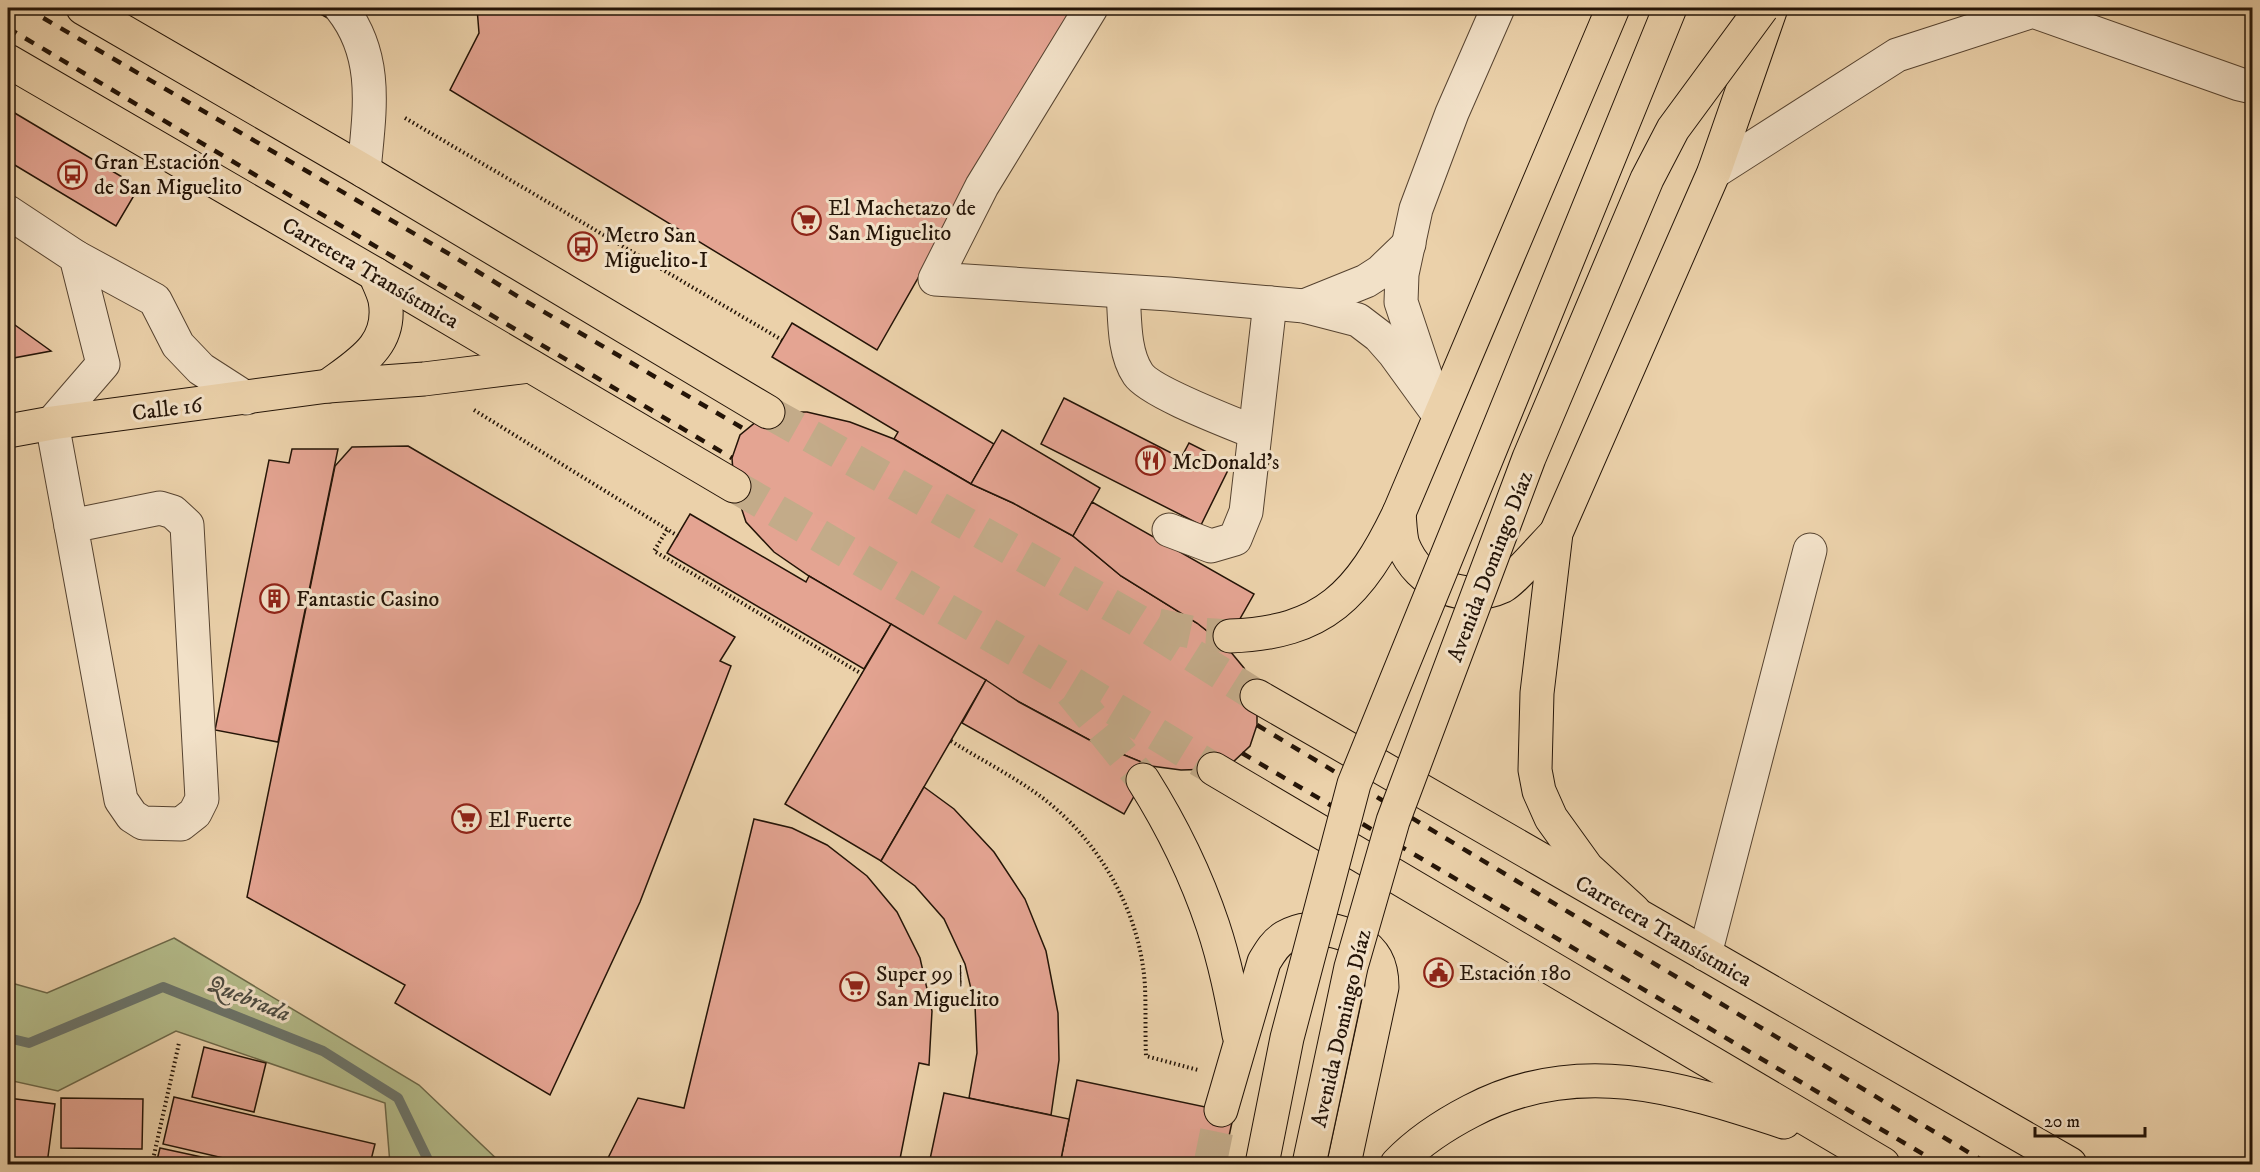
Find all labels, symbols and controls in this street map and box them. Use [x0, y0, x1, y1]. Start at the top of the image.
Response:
place label: Gran Estación de San Miguelito [94, 149, 242, 201]
bus stop icon: Gran Estación de San Miguelito [57, 158, 89, 190]
place label: El Machetazo de San Miguelito [828, 195, 976, 247]
supermarket icon: El Machetazo de San Miguelito [791, 204, 823, 236]
street label: Carretera Transístmica [277, 212, 464, 335]
place label: Metro San Miguelito-I [604, 222, 708, 274]
bus stop icon: Metro San Miguelito-I [567, 231, 599, 263]
street label: Calle 16 [131, 392, 205, 427]
restaurant icon: McDonald's [1135, 445, 1167, 477]
place label: McDonald's [1172, 449, 1279, 476]
street label: Avenida Domingo Díaz [1442, 467, 1539, 666]
building icon: Fantastic Casino [259, 582, 291, 614]
place label: Fantastic Casino [296, 586, 439, 613]
supermarket icon: El Fuerte [451, 803, 483, 835]
place label: El Fuerte [488, 807, 572, 834]
street label: Carretera Transístmica [1570, 870, 1757, 993]
street label: Avenida Domingo Díaz [1306, 926, 1377, 1130]
public building icon: Estación 180 [1422, 956, 1454, 988]
place label: Estación 180 [1459, 960, 1571, 987]
place label: Super 99 | San Miguelito [876, 961, 999, 1013]
water label: Quebrada [203, 969, 295, 1029]
supermarket icon: Super 99 | San Miguelito [839, 970, 871, 1002]
scale bar [2035, 1100, 2144, 1138]
text: 20 m [2044, 1111, 2080, 1133]

